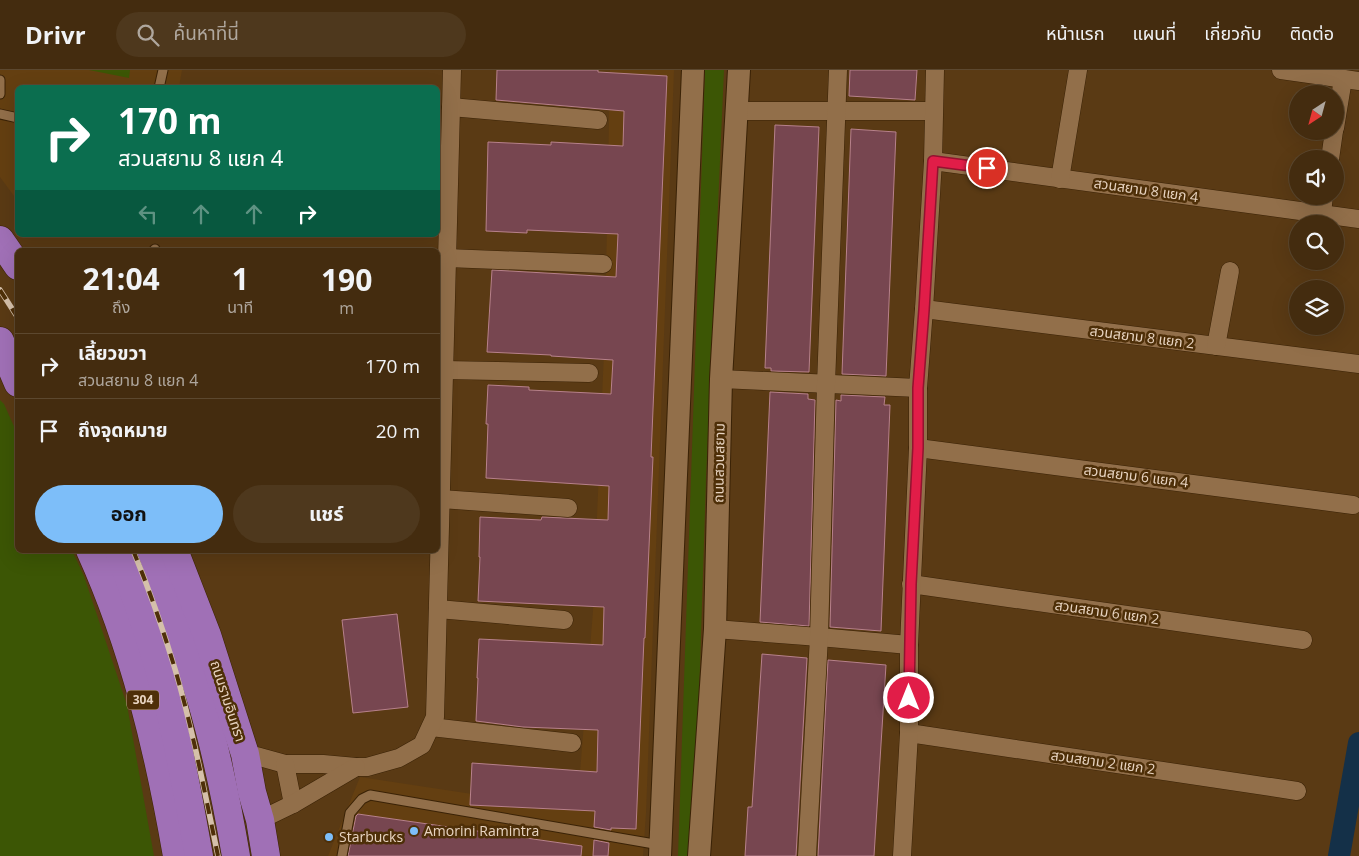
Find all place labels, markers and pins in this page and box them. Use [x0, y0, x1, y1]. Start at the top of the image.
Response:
pin [966, 147, 1008, 189]
place label: Amorini Ramintra [424, 821, 539, 840]
marker: Amorini Ramintra [408, 825, 420, 837]
place label: Starbucks [339, 827, 403, 846]
marker: Starbucks [323, 831, 335, 843]

